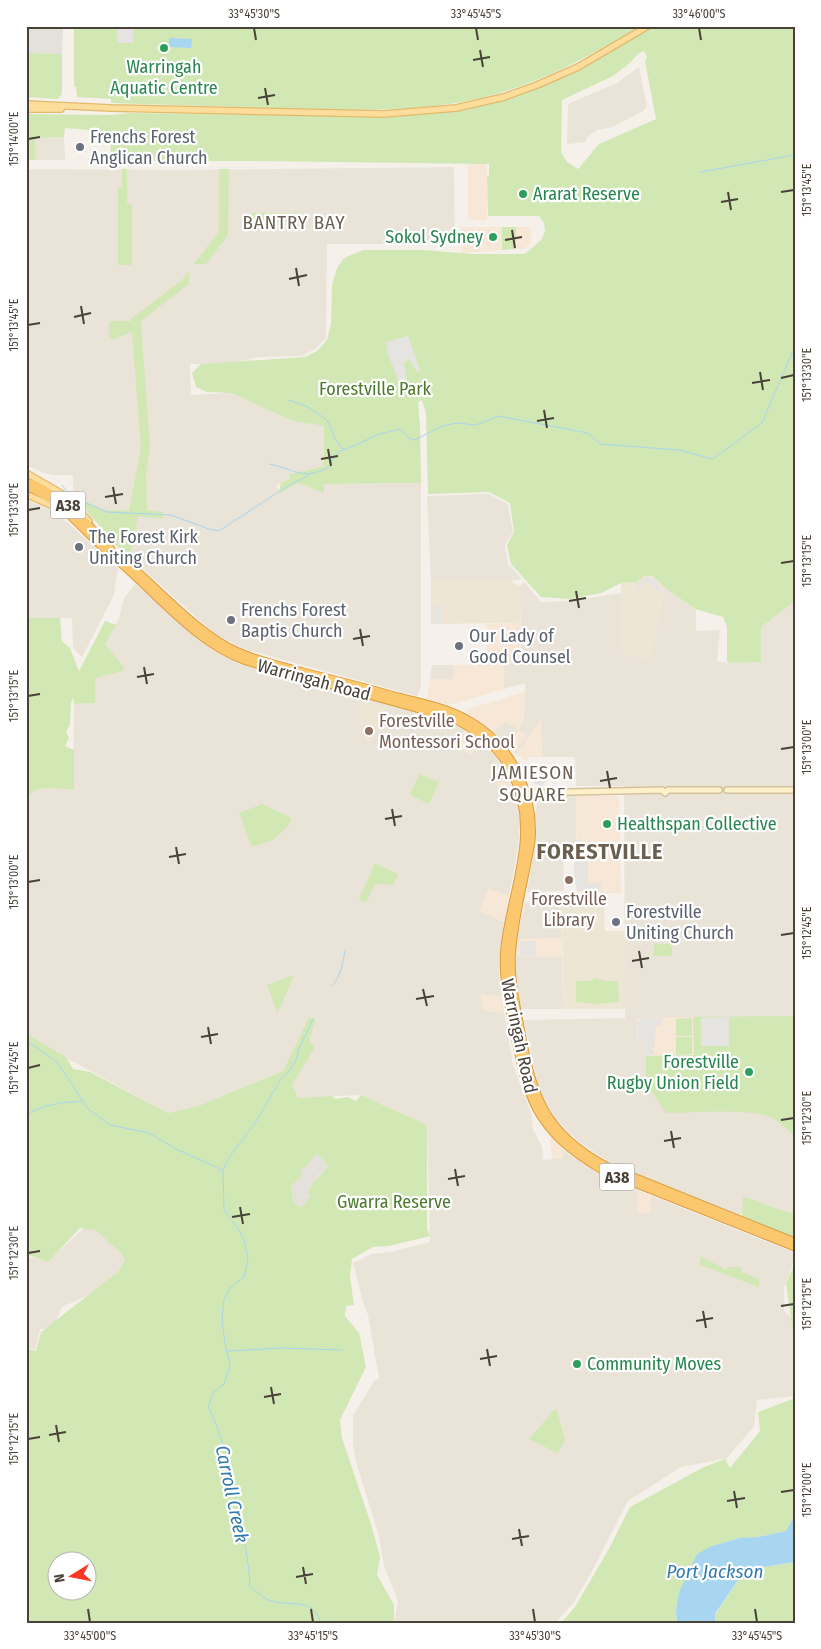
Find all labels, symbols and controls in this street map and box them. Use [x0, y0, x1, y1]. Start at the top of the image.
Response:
text: 33°45'30"S [228, 7, 280, 21]
text: 33°45'45"S [451, 7, 501, 21]
text: 33°46'00"S [672, 7, 726, 21]
marker: Warringah Aquatic Centre [158, 42, 170, 54]
place label: Warringah Aquatic Centre [110, 56, 218, 99]
text: 151°14'00"E [7, 111, 21, 166]
place label: Frenchs Forest Anglican Church [90, 126, 208, 169]
marker: Frenchs Forest Anglican Church [74, 141, 86, 153]
text: 151°13'45"E [800, 163, 814, 216]
place label: Ararat Reserve [533, 183, 640, 205]
marker: Ararat Reserve [517, 188, 529, 200]
district label: BANTRY BAY [242, 211, 346, 234]
place label: Sokol Sydney [385, 226, 483, 248]
marker: Sokol Sydney [487, 231, 499, 243]
text: 151°13'45"E [7, 298, 21, 351]
text: 151°13'30"E [800, 348, 814, 402]
park label: Forestville Park [319, 378, 432, 400]
text: 151°13'30"E [7, 483, 21, 537]
road number: A38 [50, 492, 86, 518]
place label: The Forest Kirk Uniting Church [89, 526, 198, 569]
text: 151°13'15"E [800, 534, 814, 587]
marker: The Forest Kirk Uniting Church [73, 541, 85, 553]
place label: Frenchs Forest Baptis Church [241, 599, 347, 642]
marker: Frenchs Forest Baptis Church [225, 614, 237, 626]
place label: Our Lady of Good Counsel [469, 625, 571, 668]
marker: Our Lady of Good Counsel [453, 640, 465, 652]
street label: Warringah Road [255, 654, 373, 706]
text: 151°13'15"E [7, 669, 21, 722]
place label: Forestville Montessori School [379, 710, 515, 753]
text: 151°13'00"E [800, 719, 814, 774]
marker: Forestville Montessori School [363, 725, 375, 737]
district label: JAMIESON SQUARE [491, 761, 575, 806]
place label: Healthspan Collective [617, 813, 777, 835]
marker: Healthspan Collective [601, 818, 613, 830]
district label: FORESTVILLE [537, 838, 663, 865]
text: 151°13'00"E [7, 854, 21, 909]
marker: Forestville Library [563, 874, 575, 886]
place label: Forestville Library [531, 888, 607, 931]
place label: Forestville Uniting Church [626, 901, 734, 944]
text: 151°12'45"E [800, 906, 814, 959]
marker: Forestville Uniting Church [610, 916, 622, 928]
street label: Warringah Road [496, 977, 542, 1095]
text: 151°12'45"E [7, 1041, 21, 1094]
place label: Forestville Rugby Union Field [607, 1051, 739, 1094]
marker: Forestville Rugby Union Field [743, 1066, 755, 1078]
text: 151°12'30"E [800, 1091, 814, 1145]
road number: A38 [600, 1164, 634, 1190]
park label: Gwarra Reserve [337, 1191, 451, 1213]
text: 151°12'30"E [7, 1226, 21, 1280]
text: 151°12'15"E [800, 1277, 814, 1330]
place label: Community Moves [587, 1353, 721, 1375]
marker: Community Moves [571, 1358, 583, 1370]
text: 151°12'15"E [7, 1412, 21, 1465]
water label: Carroll Creek [210, 1443, 254, 1545]
text: 151°12'00"E [800, 1462, 814, 1517]
north arrow [48, 1552, 98, 1602]
water label: Port Jackson [667, 1560, 763, 1583]
text: N [51, 1573, 69, 1584]
text: 33°45'00"S [64, 1629, 116, 1643]
text: 33°45'15"S [288, 1629, 338, 1643]
text: 33°45'30"S [509, 1629, 561, 1643]
text: 33°45'45"S [732, 1629, 782, 1643]

